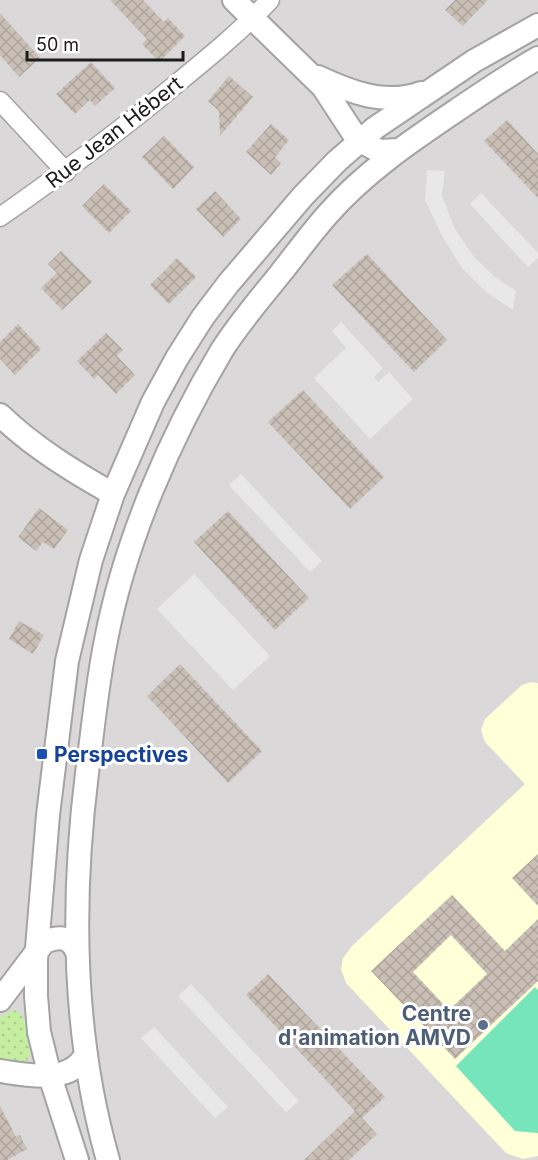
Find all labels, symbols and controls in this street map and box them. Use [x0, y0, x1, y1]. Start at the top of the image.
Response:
scale bar [27, 24, 183, 62]
text: 50 m [36, 34, 79, 55]
street label: Rue Jean Hébert [41, 71, 187, 193]
place label: Perspectives [54, 742, 188, 767]
marker: Perspectives [35, 747, 49, 761]
place label: Centre d'animation AMVD [278, 1001, 471, 1050]
marker: Centre d'animation AMVD [476, 1018, 490, 1032]

